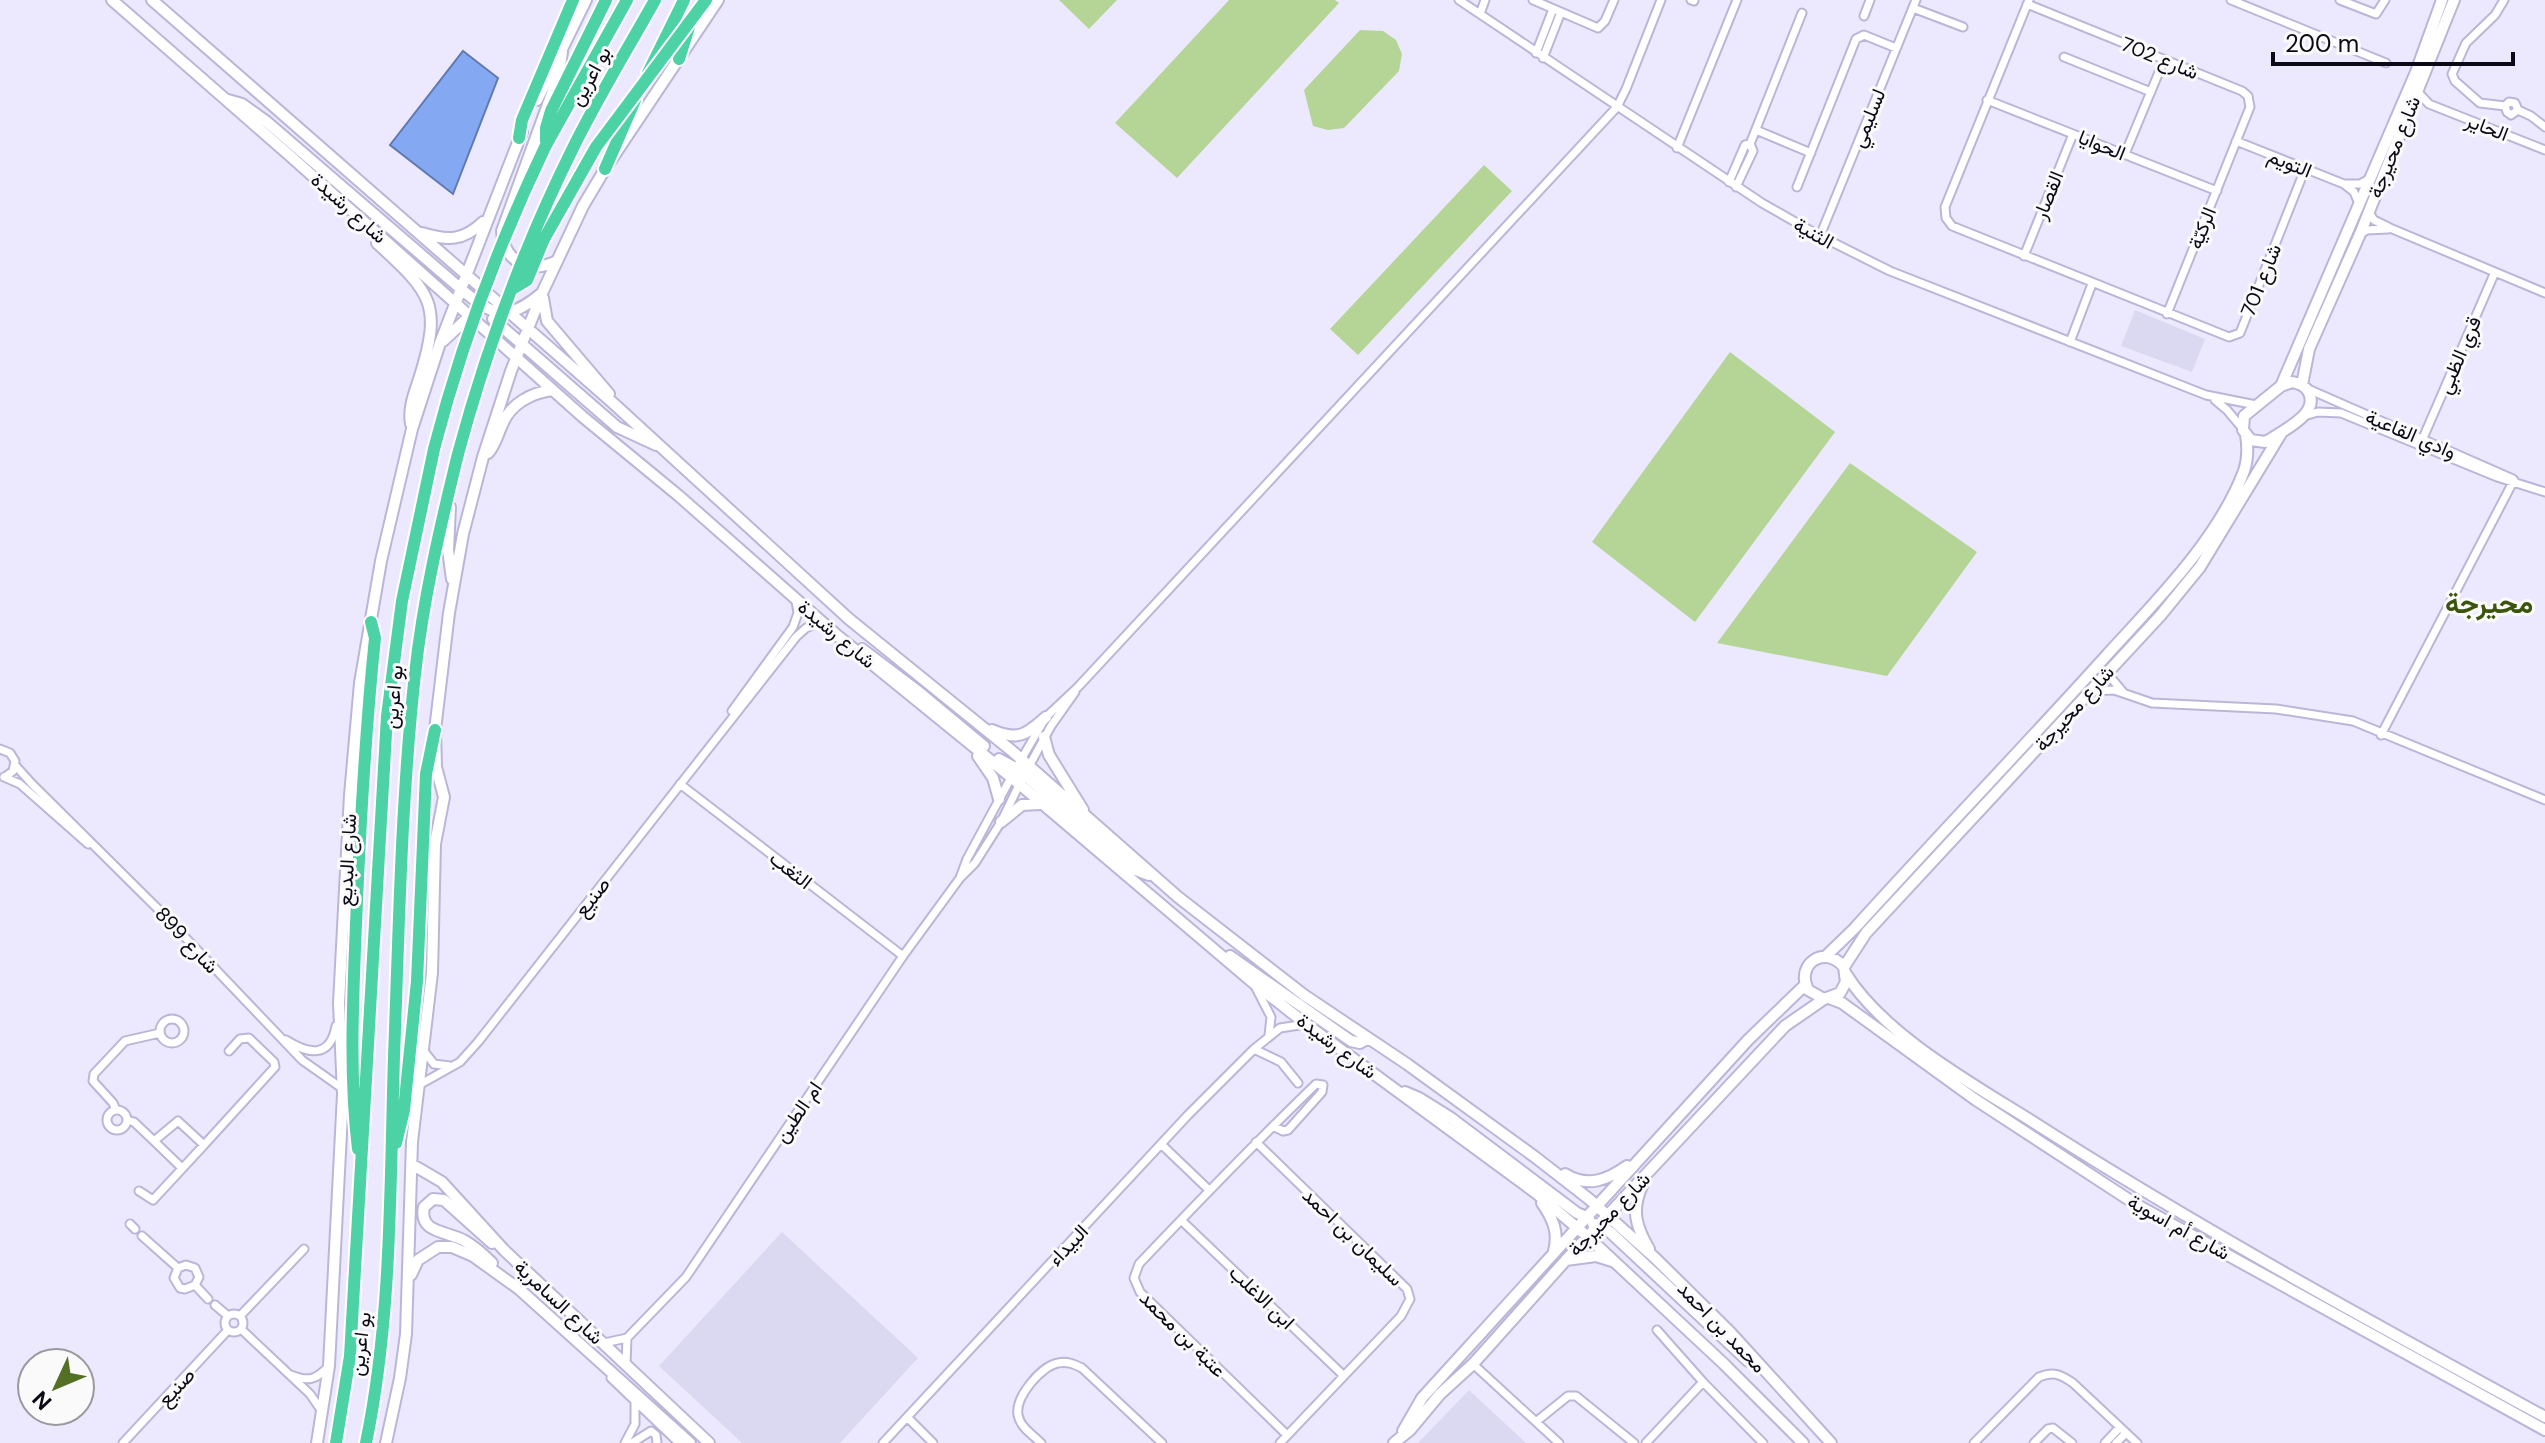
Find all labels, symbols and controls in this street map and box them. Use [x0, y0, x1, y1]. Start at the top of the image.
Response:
scale bar [2273, 16, 2513, 66]
text: 200 m [2285, 28, 2359, 59]
street label: شارع 702 [2117, 31, 2202, 86]
street label: بو اعرين [563, 42, 617, 110]
street label: لسليمي [1845, 85, 1895, 153]
street label: شارع محيرجة [2362, 92, 2427, 202]
street label: الحاير [2461, 107, 2512, 147]
street label: الحوايا [2074, 124, 2130, 166]
street label: التويم [2264, 142, 2316, 184]
street label: شارع رشيدة [305, 167, 393, 250]
street label: القصار [2026, 167, 2069, 224]
street label: الركيّة [2182, 203, 2222, 253]
street label: الثنية [1789, 211, 1839, 255]
street label: شارع 701 [2235, 240, 2288, 320]
street label: قري الظبي [2431, 312, 2491, 399]
street label: وادي القاعية [2360, 403, 2460, 468]
district label: محيرجة [2445, 585, 2533, 622]
street label: شارع رشيدة [792, 594, 881, 675]
street label: شارع محيرجة [2028, 659, 2120, 757]
street label: بو اعرين [377, 664, 409, 730]
street label: شارع البديع [332, 813, 363, 907]
street label: الثغب [764, 845, 818, 895]
street label: صنيع [568, 872, 617, 923]
street label: شارع 899 [149, 901, 225, 980]
street label: شارع رشيدة [1291, 1007, 1382, 1085]
street label: ام الطين [768, 1076, 828, 1148]
street label: شارع محيرجة [1562, 1166, 1656, 1262]
street label: سليمان بن احمد [1297, 1182, 1409, 1292]
street label: شارع أم اسوية [2123, 1188, 2235, 1267]
street label: البيداء [1042, 1219, 1094, 1271]
street label: شارع السامرية [508, 1254, 609, 1351]
street label: ابن الاغلب [1224, 1259, 1300, 1335]
street label: محمد بن احمد [1672, 1276, 1772, 1378]
street label: عتبة بن محمد [1134, 1285, 1232, 1383]
street label: بو اعرين [343, 1311, 377, 1377]
north arrow [16, 1347, 96, 1427]
street label: صنيع [152, 1362, 201, 1413]
text: N [26, 1385, 58, 1416]

